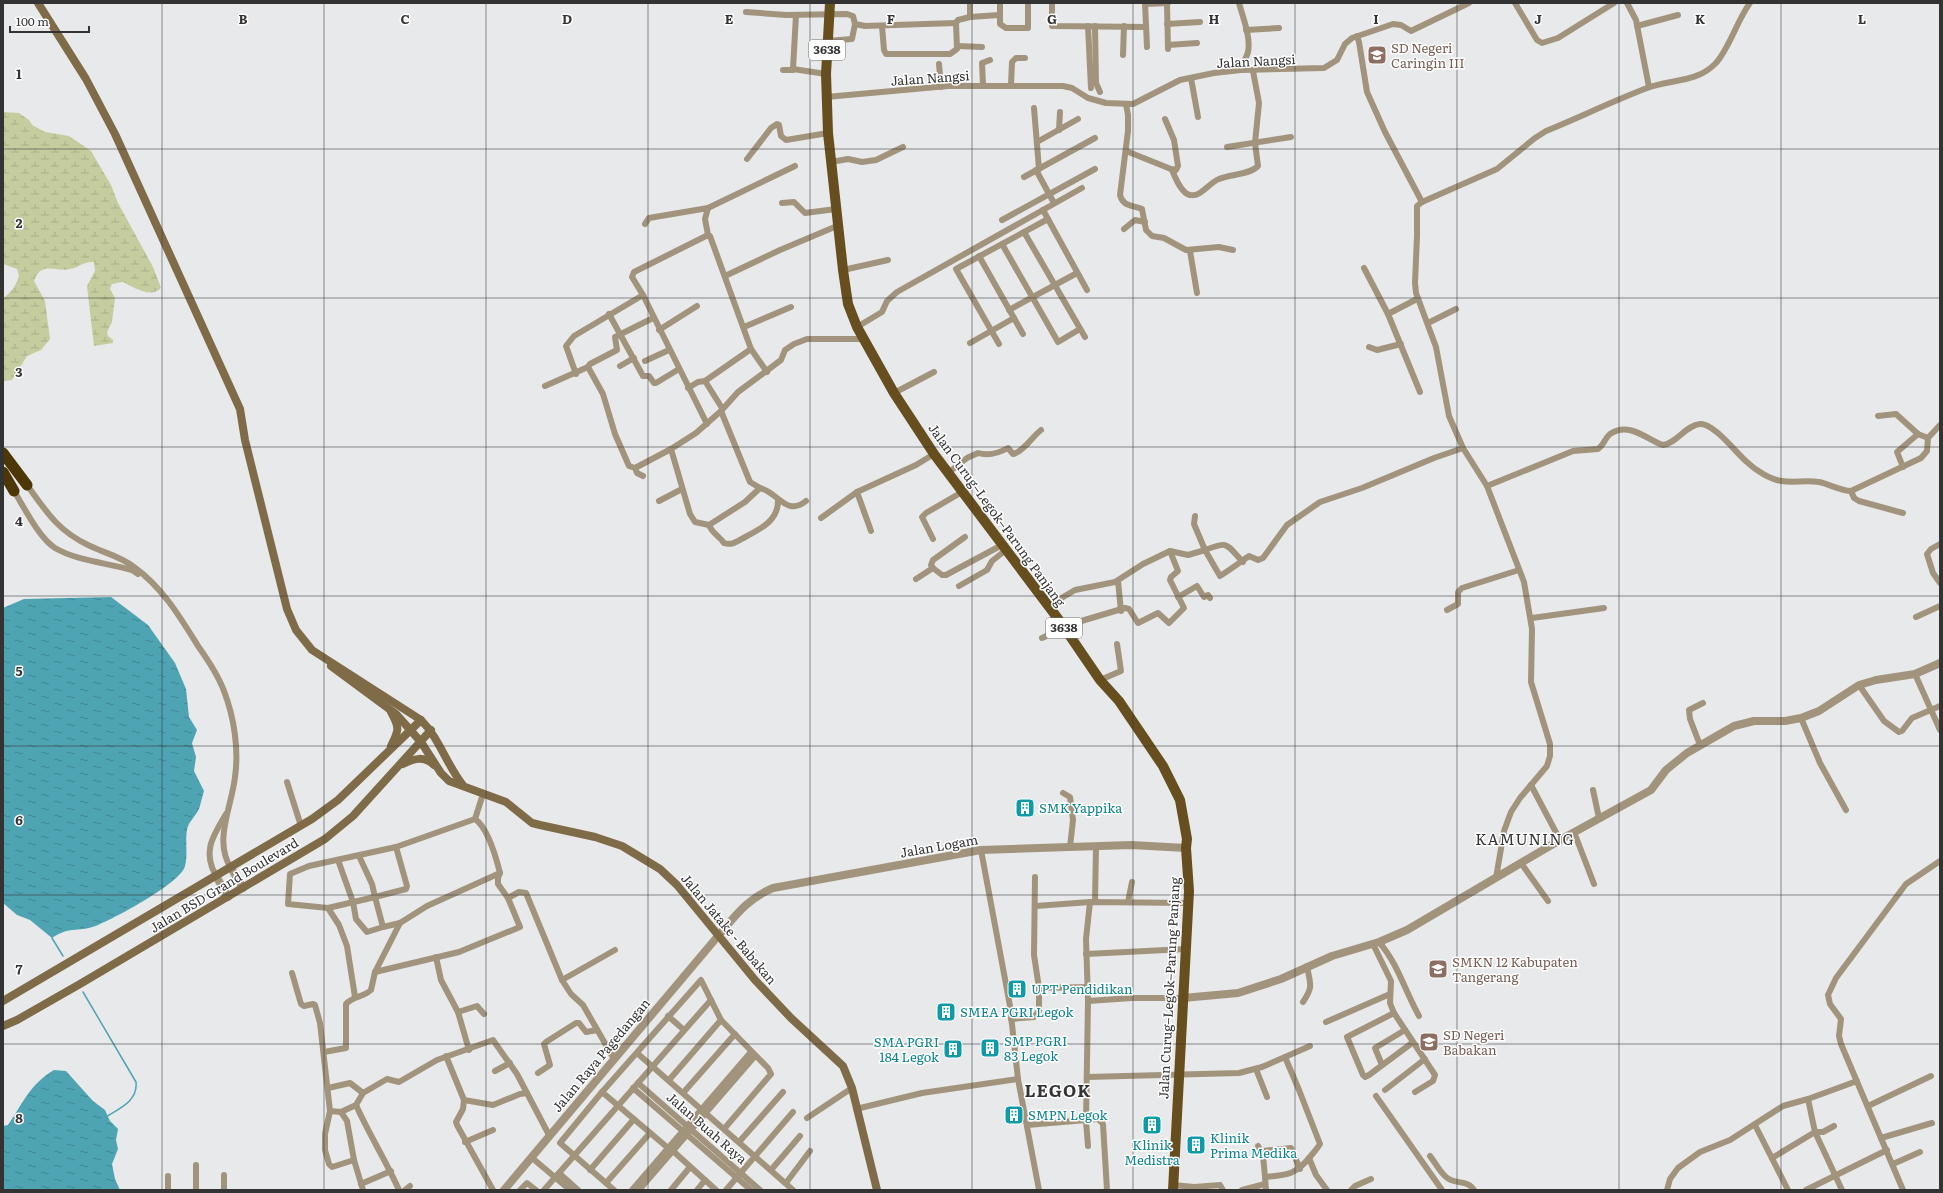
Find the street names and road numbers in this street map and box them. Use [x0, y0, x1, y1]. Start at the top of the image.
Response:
road number: 3638 [809, 40, 845, 60]
street label: Jalan Nangsi [1216, 49, 1297, 72]
street label: Jalan Nangsi [890, 65, 971, 90]
street label: Jalan Curug–Legok–Parung Panjang [924, 419, 1071, 611]
road number: 3638 [1046, 618, 1082, 638]
street label: Jalan Logam [899, 829, 980, 862]
street label: Jalan BSD Grand Boulevard [146, 833, 302, 937]
street label: Jalan Jatake - Babakan [677, 869, 782, 989]
street label: Jalan Curug–Legok–Parung Panjang [1153, 876, 1184, 1099]
street label: Jalan Raya Pagedangan [547, 993, 654, 1116]
street label: Jalan Buah Raya [663, 1087, 752, 1168]

